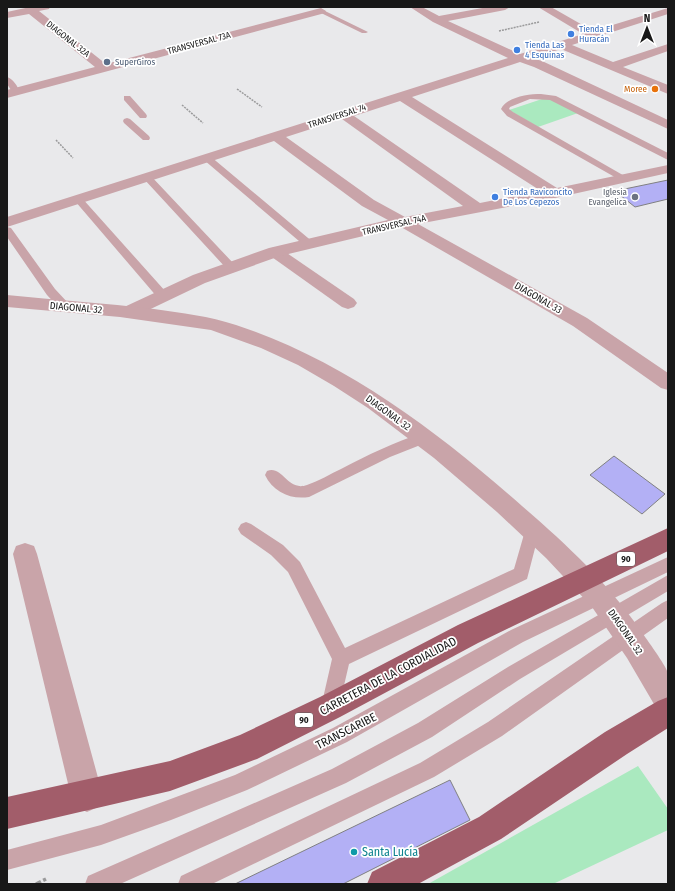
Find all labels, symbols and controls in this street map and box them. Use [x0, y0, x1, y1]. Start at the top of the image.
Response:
north arrow [627, 8, 667, 48]
text: N [644, 12, 650, 25]
street label: DIAGONAL 32A [44, 19, 92, 59]
place label: Tienda El Huracán [579, 24, 613, 44]
marker: Tienda El Huracán [566, 29, 576, 39]
street label: TRANSVERSAL 73A [166, 30, 232, 56]
place label: Tienda Las 4 Esquinas [525, 40, 564, 60]
marker: Tienda Las 4 Esquinas [512, 45, 522, 55]
marker: SuperGiros [102, 57, 112, 67]
place label: SuperGiros [115, 57, 156, 67]
place label: Moree [624, 84, 648, 94]
marker: Moree [650, 84, 660, 94]
street label: TRANSVERSAL 74 [307, 102, 368, 130]
place label: Tienda Raviconcito De Los Cepezos [503, 187, 572, 207]
place label: Iglesia Evangelica [589, 187, 628, 207]
marker: Tienda Raviconcito De Los Cepezos [490, 192, 500, 202]
marker: Iglesia Evangelica [630, 192, 640, 202]
street label: TRANSVERSAL 74A [361, 213, 427, 237]
street label: DIAGONAL 33 [512, 280, 564, 317]
street label: DIAGONAL 32 [49, 300, 103, 316]
street label: DIAGONAL 32 [363, 393, 413, 434]
road number: 90 [617, 552, 635, 566]
street label: DIAGONAL 32 [605, 607, 645, 657]
street label: CARRETERA DE LA CORDIALIDAD [317, 634, 459, 718]
street label: TRANSCARIBE [313, 710, 379, 752]
road number: 90 [295, 713, 313, 727]
place label: Santa Lucía [362, 845, 418, 859]
marker: Santa Lucía [349, 847, 359, 857]

